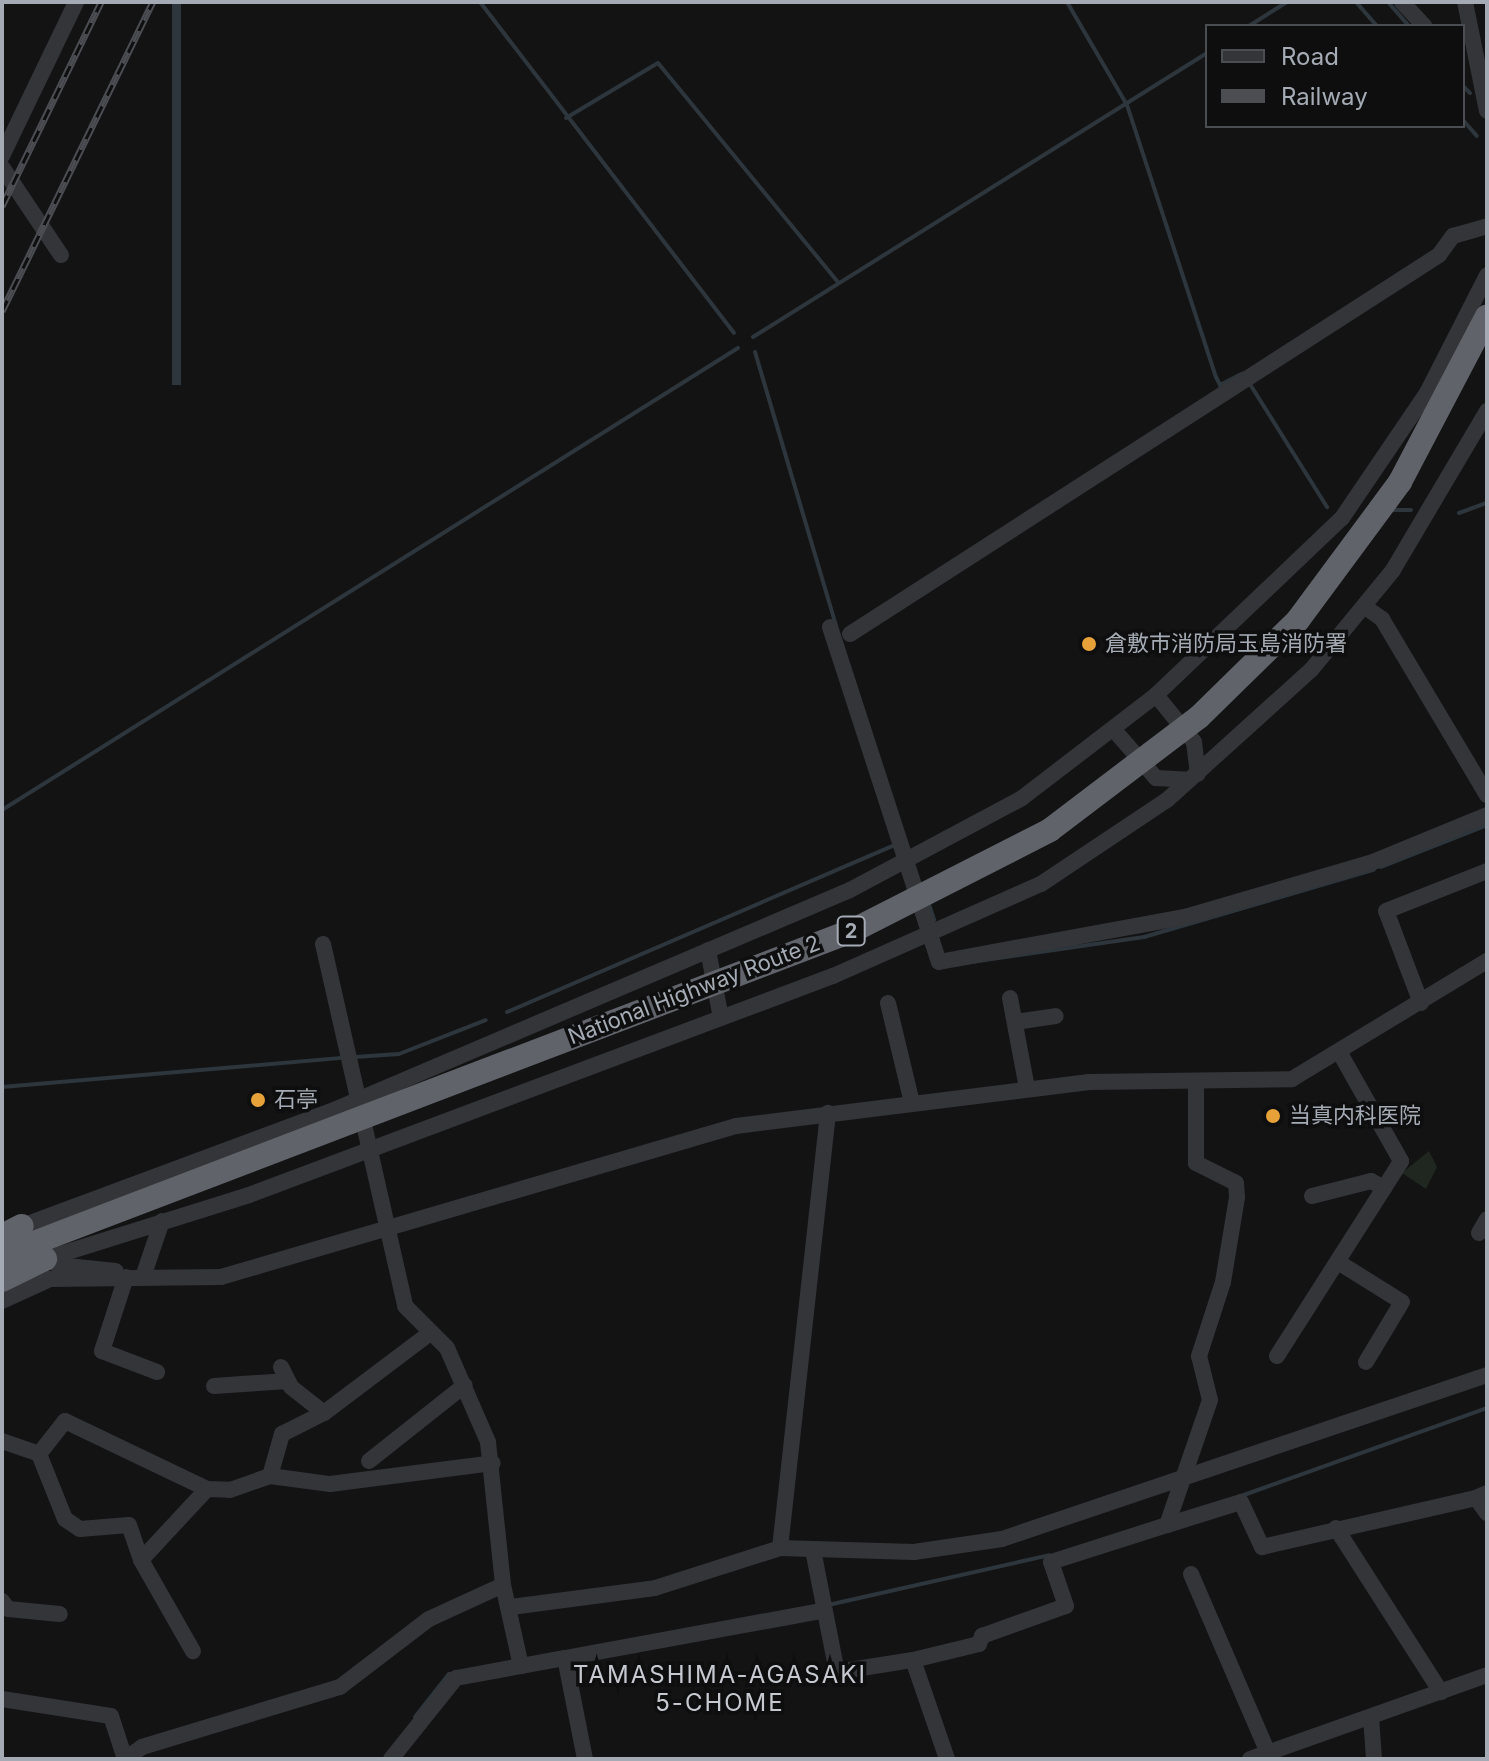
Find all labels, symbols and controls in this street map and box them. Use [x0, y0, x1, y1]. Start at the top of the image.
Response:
legend [1205, 24, 1465, 128]
text: Road [1281, 42, 1339, 71]
text: Railway [1281, 82, 1368, 111]
place label: 倉敷市消防局玉島消防署 [1105, 631, 1347, 657]
marker: 倉敷市消防局玉島消防署 [1080, 635, 1098, 653]
road number: 2 [835, 915, 867, 947]
street label: National Highway Route 2 [564, 930, 824, 1050]
place label: 石亭 [274, 1087, 318, 1113]
marker: 石亭 [249, 1091, 267, 1109]
place label: 当真内科医院 [1289, 1103, 1421, 1129]
marker: 当真内科医院 [1264, 1107, 1282, 1125]
district label: TAMASHIMA-AGASAKI 5-CHOME [573, 1661, 867, 1717]

